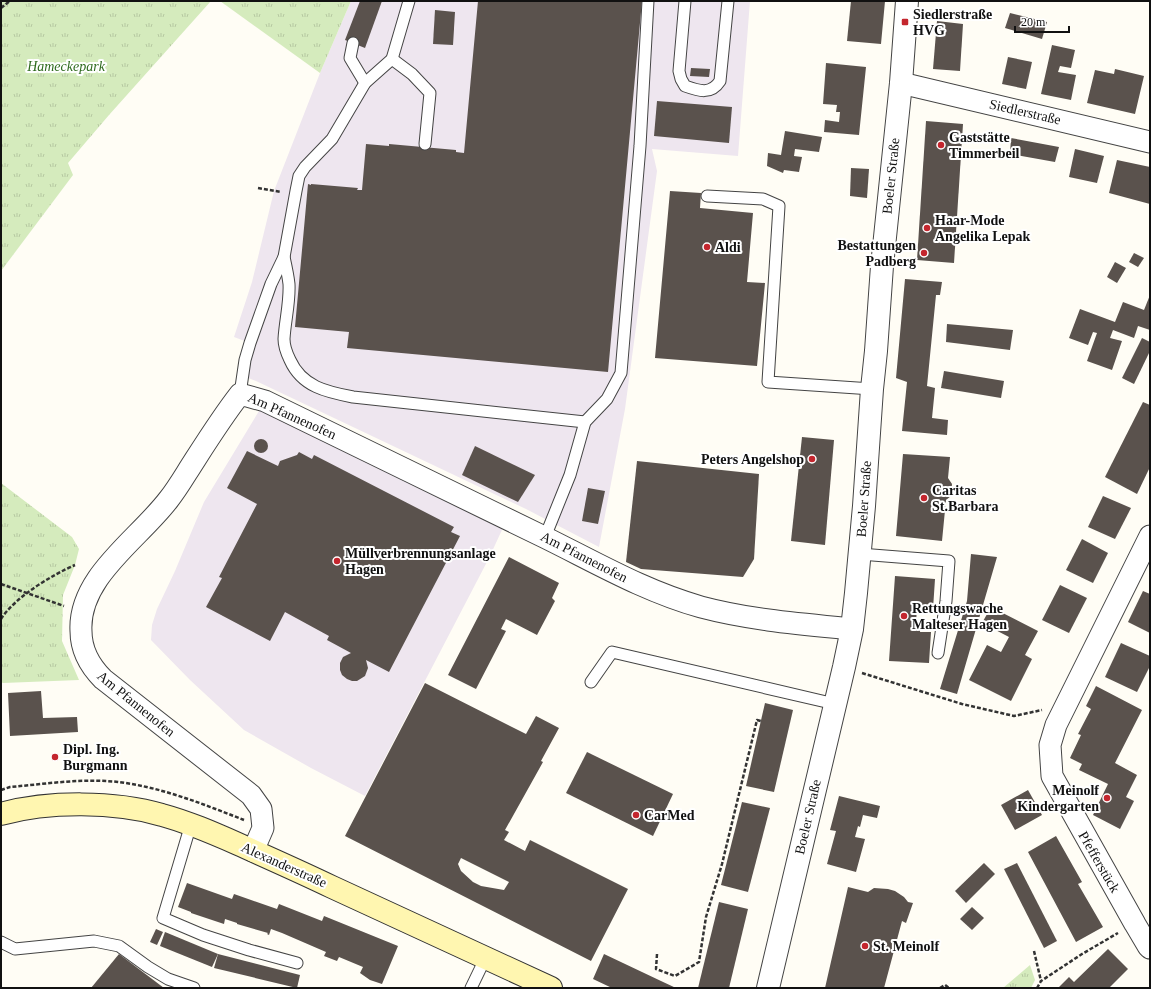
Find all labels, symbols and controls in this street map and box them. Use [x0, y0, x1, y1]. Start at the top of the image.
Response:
place label: Siedlerstraße HVG [913, 7, 992, 38]
scale bar [1015, 8, 1069, 34]
text: 20 m [1021, 15, 1046, 29]
marker: Siedlerstraße HVG [900, 17, 910, 27]
park label: Hameckepark [26, 59, 106, 74]
street label: Siedlerstraße [988, 96, 1062, 128]
place label: Gaststätte Timmerbeil [949, 130, 1020, 161]
street label: Boeler Straße [880, 137, 902, 215]
marker: Gaststätte Timmerbeil [936, 140, 946, 150]
place label: Haar-Mode Angelika Lepak [935, 213, 1031, 244]
marker: Haar-Mode Angelika Lepak [922, 223, 932, 233]
place label: Bestattungen Padberg [837, 238, 916, 269]
place label: Aldi [715, 240, 741, 255]
marker: Aldi [702, 242, 712, 252]
marker: Bestattungen Padberg [919, 248, 929, 258]
street label: Am Pfannenofen [245, 390, 339, 442]
place label: Peters Angelshop [701, 452, 804, 467]
marker: Peters Angelshop [807, 454, 817, 464]
street label: Boeler Straße [854, 460, 874, 538]
place label: Caritas St.Barbara [932, 483, 999, 514]
marker: Caritas St.Barbara [919, 493, 929, 503]
street label: Am Pfannenofen [538, 529, 630, 585]
place label: Müllverbrennungsanlage Hagen [345, 546, 496, 577]
marker: Müllverbrennungsanlage Hagen [332, 556, 342, 566]
place label: Rettungswache Malteser Hagen [912, 601, 1007, 632]
marker: Rettungswache Malteser Hagen [899, 611, 909, 621]
street label: Am Pfannenofen [94, 668, 178, 740]
place label: Dipl. Ing. Burgmann [63, 742, 128, 773]
marker: Dipl. Ing. Burgmann [50, 752, 60, 762]
street label: Boeler Straße [792, 778, 824, 856]
place label: Meinolf Kindergarten [1017, 783, 1099, 814]
marker: Meinolf Kindergarten [1102, 793, 1112, 803]
place label: CarMed [644, 808, 695, 823]
marker: CarMed [631, 810, 641, 820]
street label: Pfefferstück [1075, 829, 1123, 895]
street label: Alexanderstraße [239, 839, 329, 891]
place label: St. Meinolf [873, 939, 939, 954]
marker: St. Meinolf [860, 941, 870, 951]

